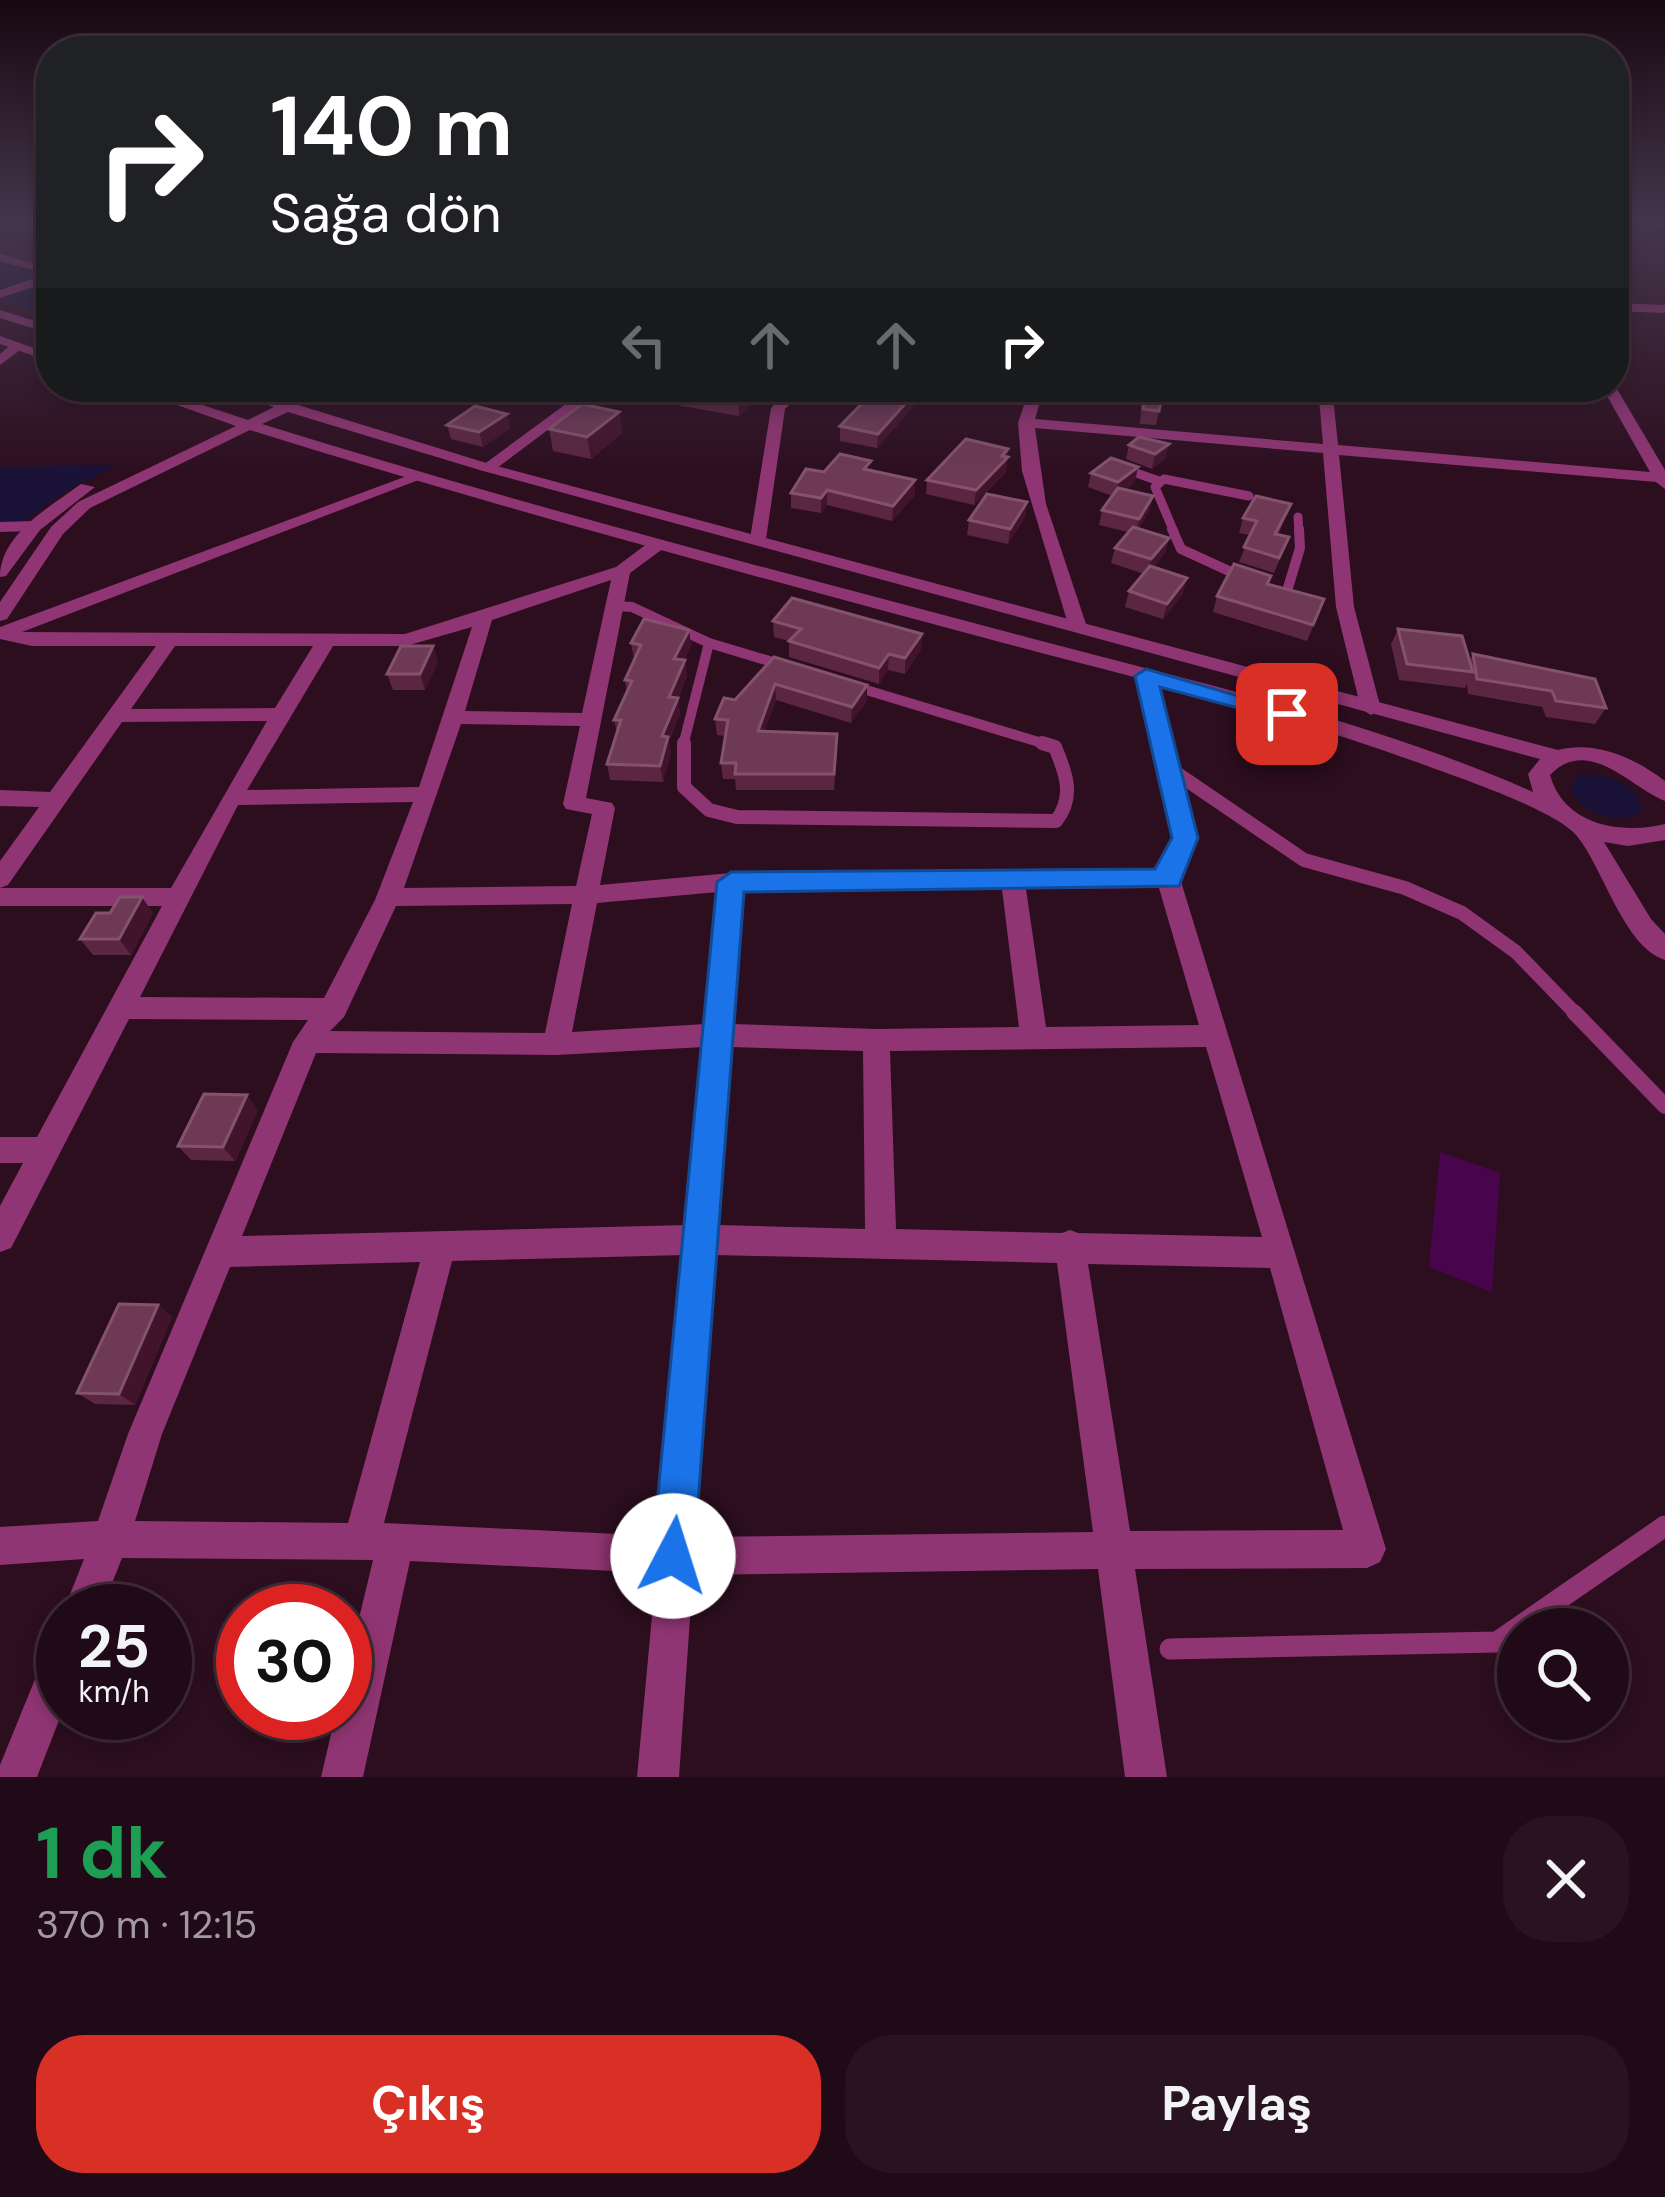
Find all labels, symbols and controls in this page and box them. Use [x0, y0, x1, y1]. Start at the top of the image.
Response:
text: 140 m [270, 72, 513, 181]
icon: right [72, 84, 228, 240]
text: Sağa dön [270, 178, 501, 249]
icon: left [611, 312, 677, 378]
icon: ahead [737, 312, 803, 378]
icon: ahead [863, 312, 929, 378]
icon: right [989, 312, 1055, 378]
pin [1236, 663, 1338, 765]
icon: arrive [1254, 681, 1320, 747]
position arrow [610, 1493, 736, 1619]
speed limit sign: 30 [216, 1584, 372, 1740]
text: 25 [78, 1607, 150, 1686]
map controls [1497, 1608, 1629, 1740]
button: search [1497, 1608, 1629, 1740]
text: km/h [79, 1672, 149, 1711]
text: 1 dk [36, 1807, 168, 1900]
button: close [1503, 1816, 1629, 1942]
text: 370 m · 12:15 [36, 1899, 257, 1950]
button: Çıkış [36, 2035, 821, 2173]
button: Paylaş [845, 2035, 1629, 2173]

